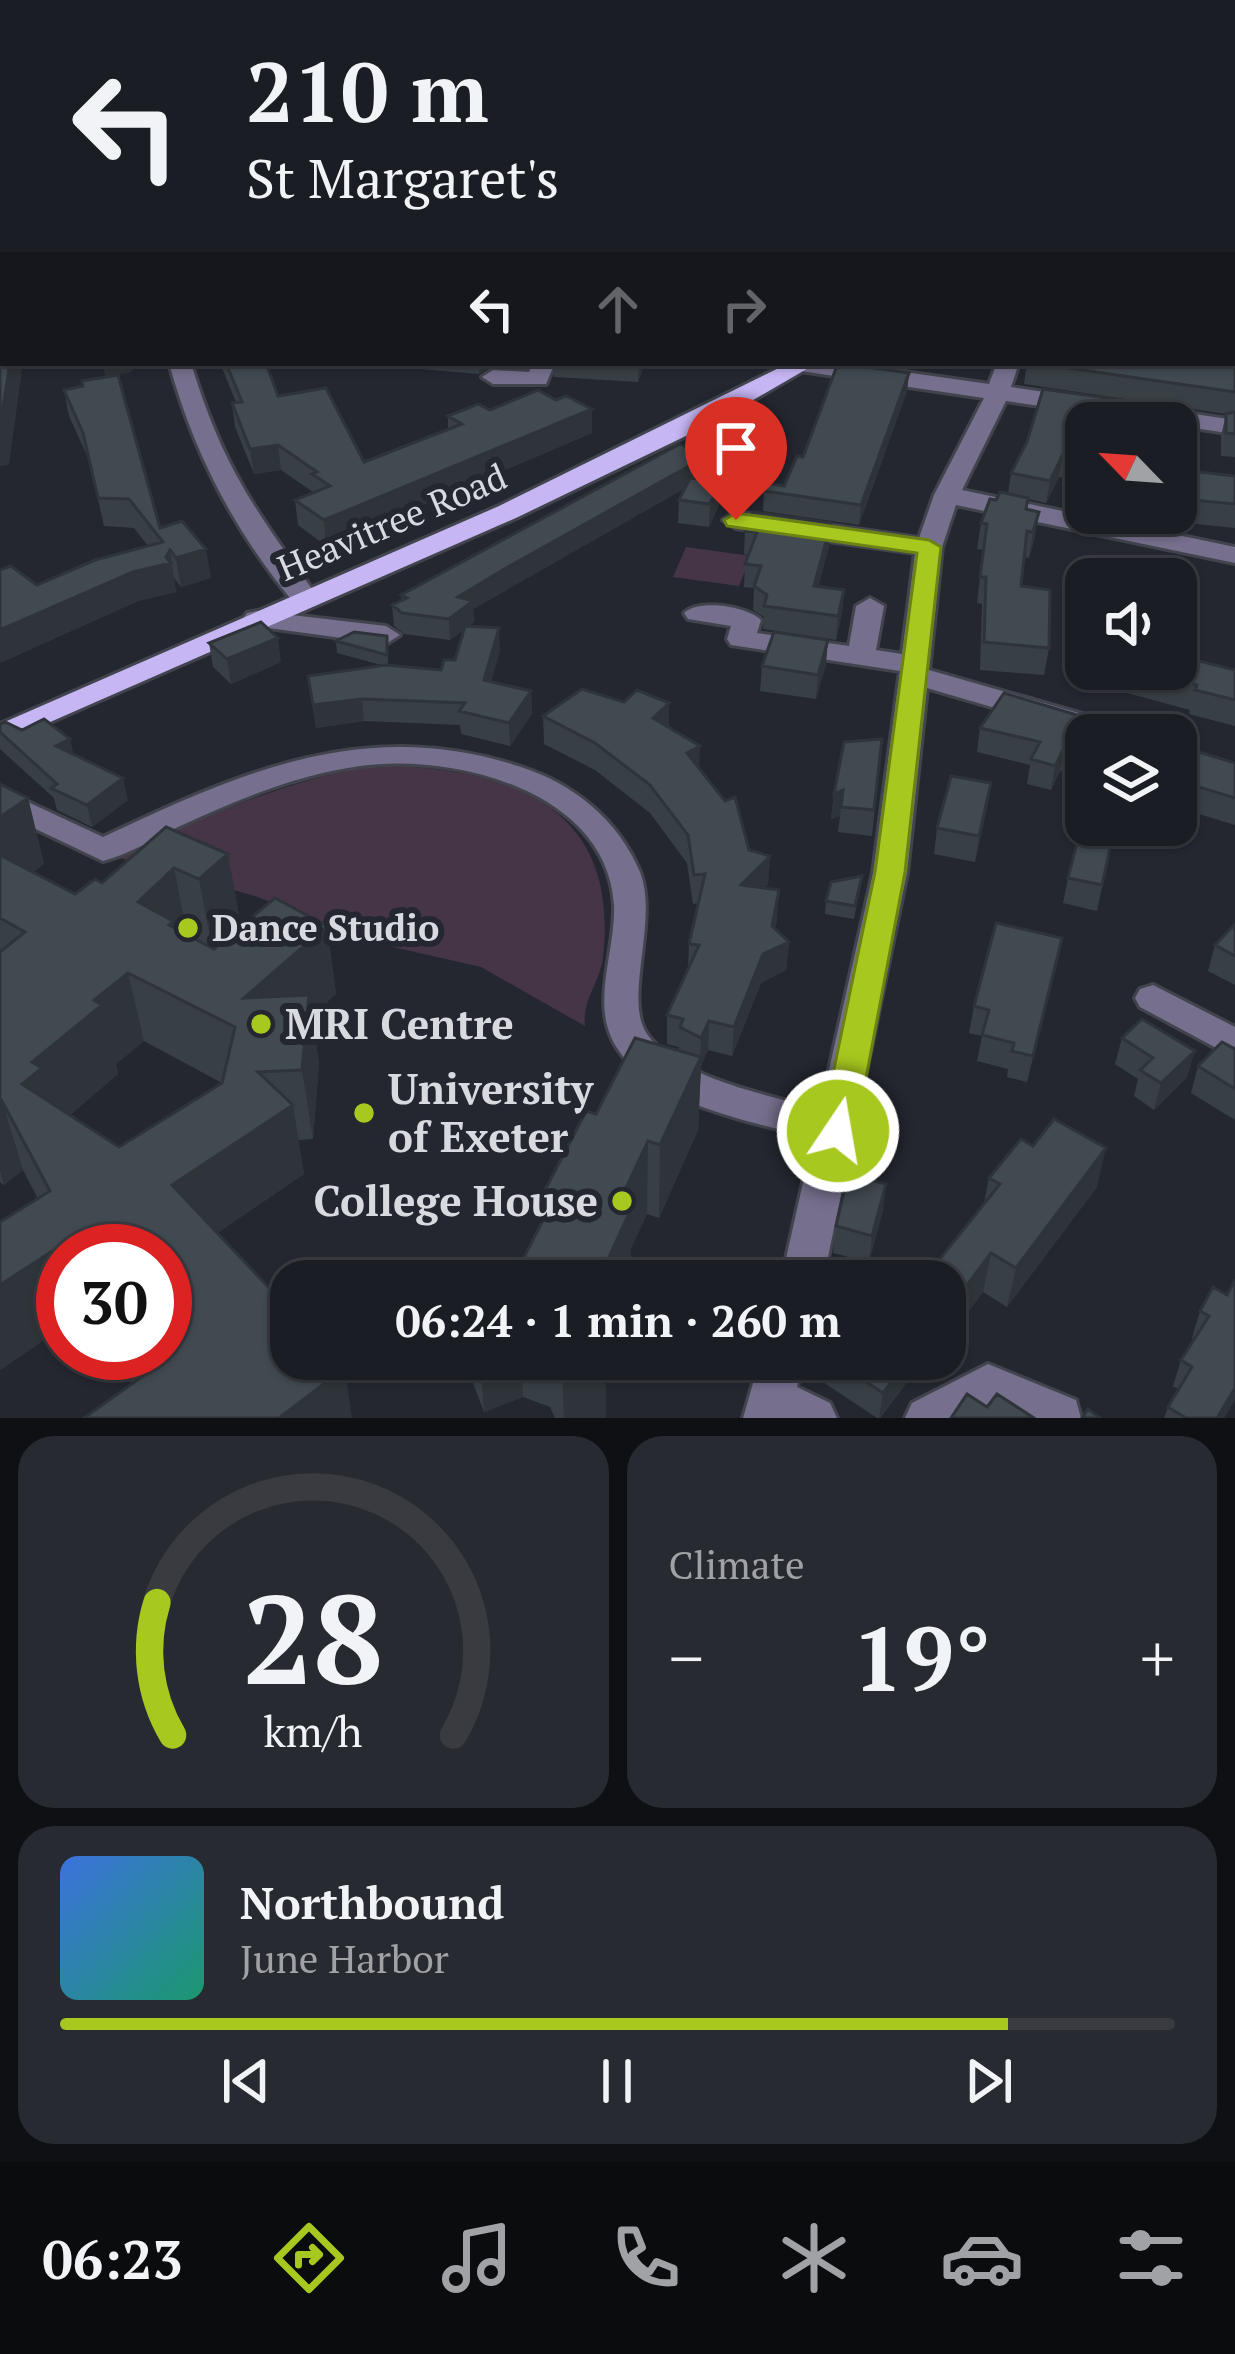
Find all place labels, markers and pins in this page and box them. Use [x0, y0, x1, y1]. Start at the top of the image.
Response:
pin [685, 397, 787, 520]
place label: Dance Studio [212, 904, 439, 951]
marker: Dance Studio [175, 915, 201, 941]
place label: MRI Centre [285, 995, 514, 1051]
marker: MRI Centre [248, 1011, 274, 1037]
place label: University of Exeter [388, 1060, 594, 1164]
marker: University of Exeter [351, 1100, 377, 1126]
place label: College House [314, 1172, 598, 1228]
marker: College House [609, 1188, 635, 1214]

